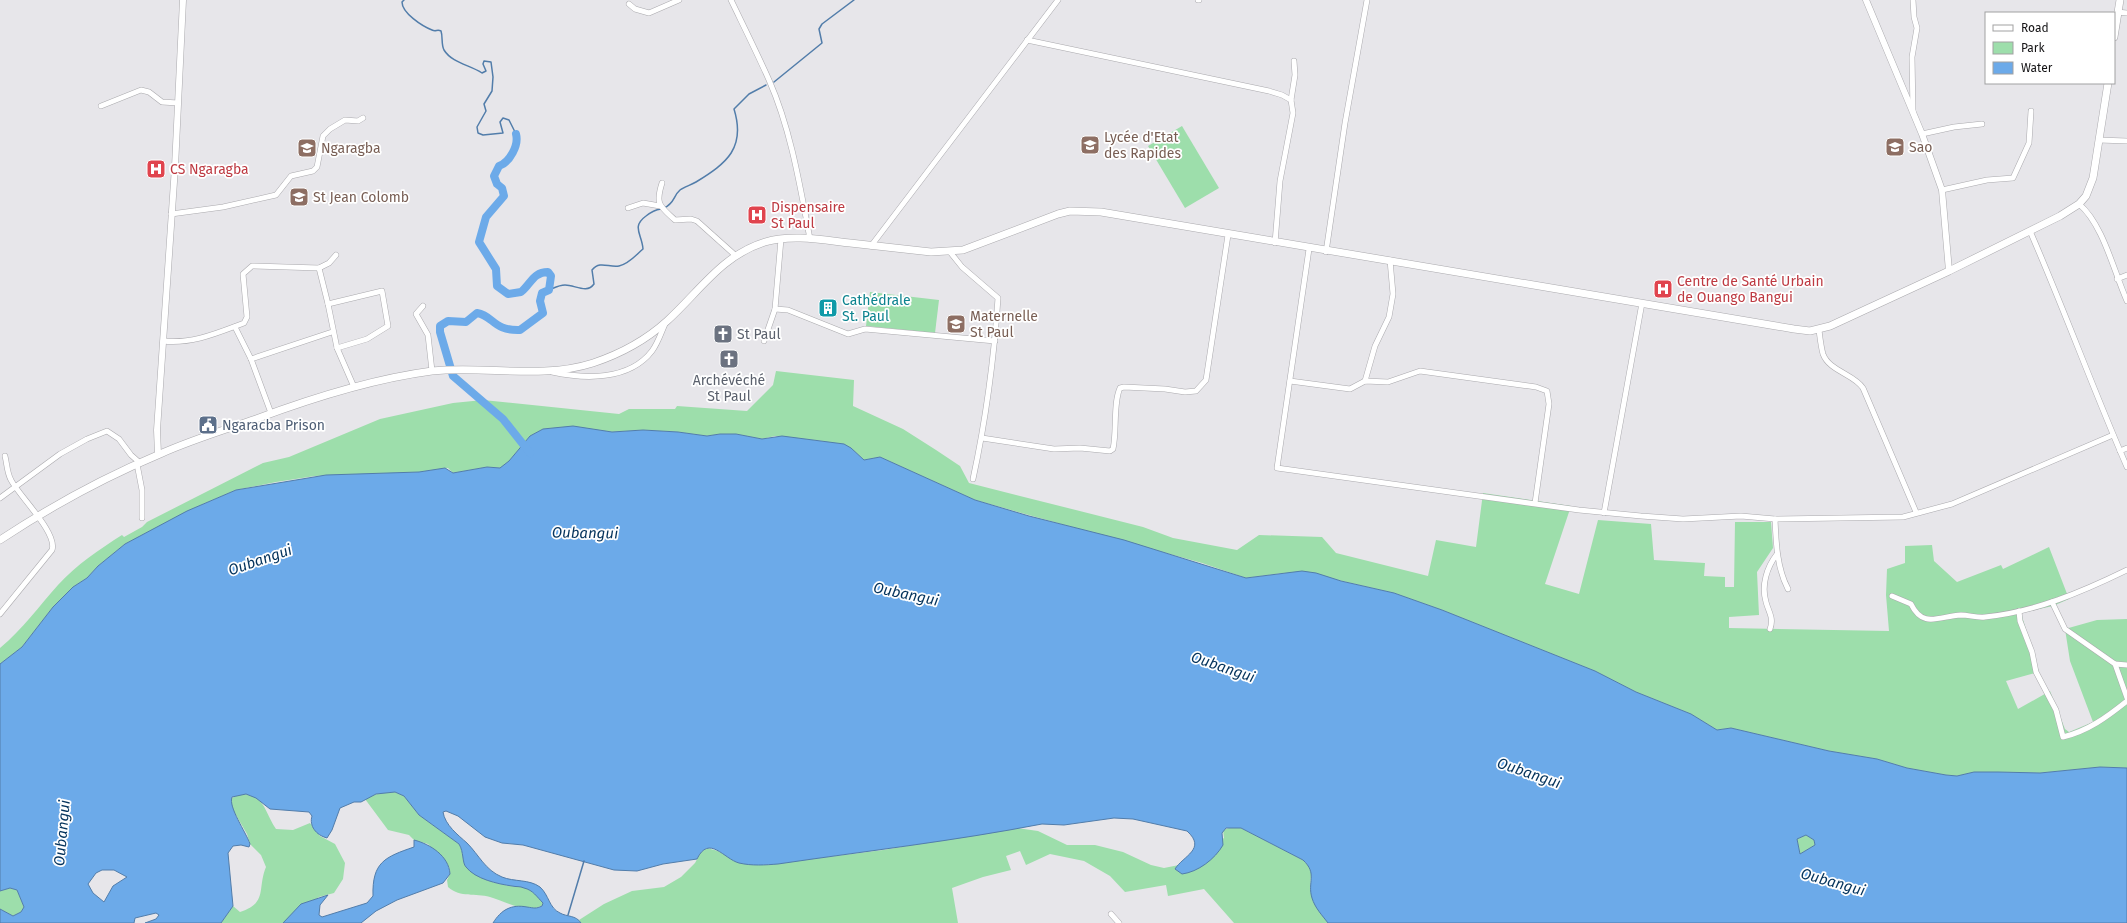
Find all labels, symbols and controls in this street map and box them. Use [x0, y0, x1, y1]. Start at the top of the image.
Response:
legend [1985, 12, 2115, 84]
text: Road [2021, 21, 2049, 35]
text: Park [2021, 41, 2045, 55]
text: Water [2021, 61, 2053, 75]
place label: Lycée d'Etat des Rapides [1104, 129, 1181, 162]
school or university icon: Lycée d'Etat des Rapides [1079, 134, 1101, 156]
school or university icon: Sao [1884, 136, 1906, 158]
school or university icon: Ngaragba [296, 137, 318, 159]
place label: Sao [1909, 139, 1932, 156]
place label: Ngaragba [321, 140, 381, 157]
hospital icon: CS Ngaragba [145, 158, 167, 180]
place label: CS Ngaragba [170, 161, 249, 178]
school or university icon: St Jean Colomb [288, 186, 310, 208]
place label: St Jean Colomb [313, 189, 409, 206]
place label: Dispensaire St Paul [771, 199, 845, 232]
hospital icon: Dispensaire St Paul [746, 204, 768, 226]
place label: Centre de Santé Urbain de Ouango Bangui [1677, 273, 1824, 306]
hospital icon: Centre de Santé Urbain de Ouango Bangui [1652, 278, 1674, 300]
place label: Cathédrale St. Paul [842, 292, 911, 325]
building icon: Cathédrale St. Paul [817, 297, 839, 319]
place label: Maternelle St Paul [970, 308, 1038, 341]
school or university icon: Maternelle St Paul [945, 313, 967, 335]
church icon: St Paul [712, 323, 734, 345]
place label: St Paul [737, 326, 781, 343]
church icon: Archévéché St Paul [718, 348, 740, 370]
place label: Archévéché St Paul [693, 372, 765, 405]
public building icon: Ngaracba Prison [197, 414, 219, 436]
place label: Ngaracba Prison [222, 417, 325, 434]
water label: Oubangui [552, 523, 618, 543]
water label: Oubangui [226, 541, 294, 579]
water label: Oubangui [872, 578, 940, 610]
water label: Oubangui [1189, 648, 1257, 686]
water label: Oubangui [1495, 754, 1563, 792]
water label: Oubangui [50, 799, 74, 867]
water label: Oubangui [1799, 864, 1867, 900]

